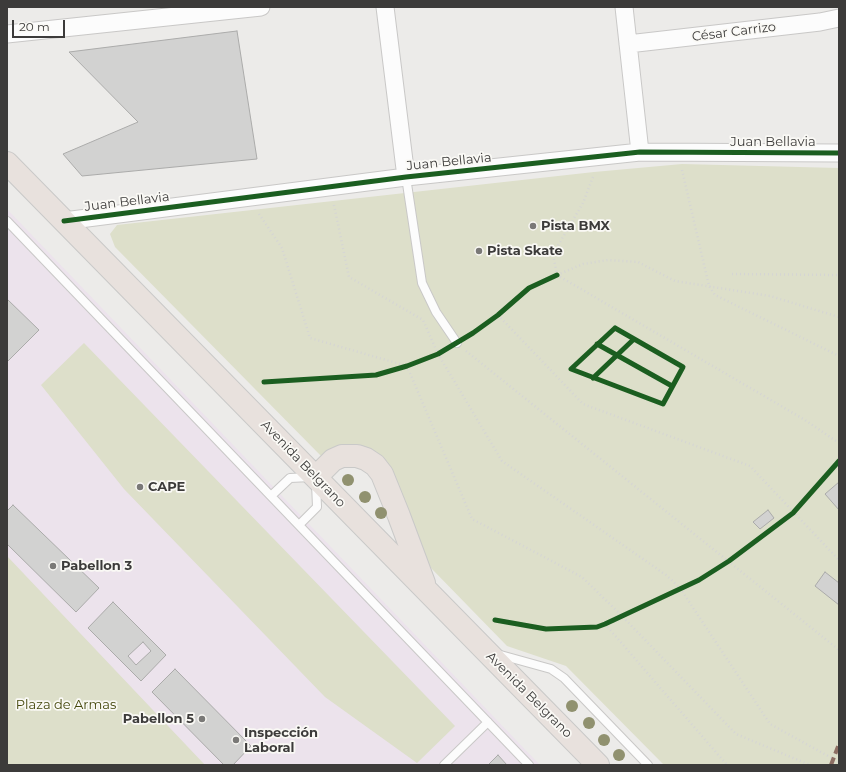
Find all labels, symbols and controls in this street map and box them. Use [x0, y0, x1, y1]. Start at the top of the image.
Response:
scale bar [14, 12, 67, 38]
text: 20 m [19, 19, 50, 34]
street label: César Carrizo [691, 19, 777, 45]
street label: Juan Bellavia [730, 134, 816, 150]
street label: Juan Bellavia [406, 150, 492, 174]
street label: Juan Bellavia [84, 189, 170, 215]
place label: Pista BMX [541, 218, 610, 234]
marker: Pista BMX [528, 221, 538, 231]
place label: Pista Skate [487, 243, 563, 259]
marker: Pista Skate [474, 246, 484, 256]
street label: Avenida Belgrano [257, 417, 349, 511]
place label: CAPE [148, 479, 185, 495]
marker: CAPE [135, 482, 145, 492]
place label: Pabellon 3 [61, 558, 132, 574]
marker: Pabellon 3 [48, 561, 58, 571]
street label: Avenida Belgrano [483, 649, 575, 741]
park label: Plaza de Armas [16, 697, 116, 713]
place label: Pabellon 5 [123, 711, 194, 727]
marker: Pabellon 5 [197, 714, 207, 724]
place label: Inspección Laboral [244, 725, 318, 756]
marker: Inspección Laboral [231, 735, 241, 745]

